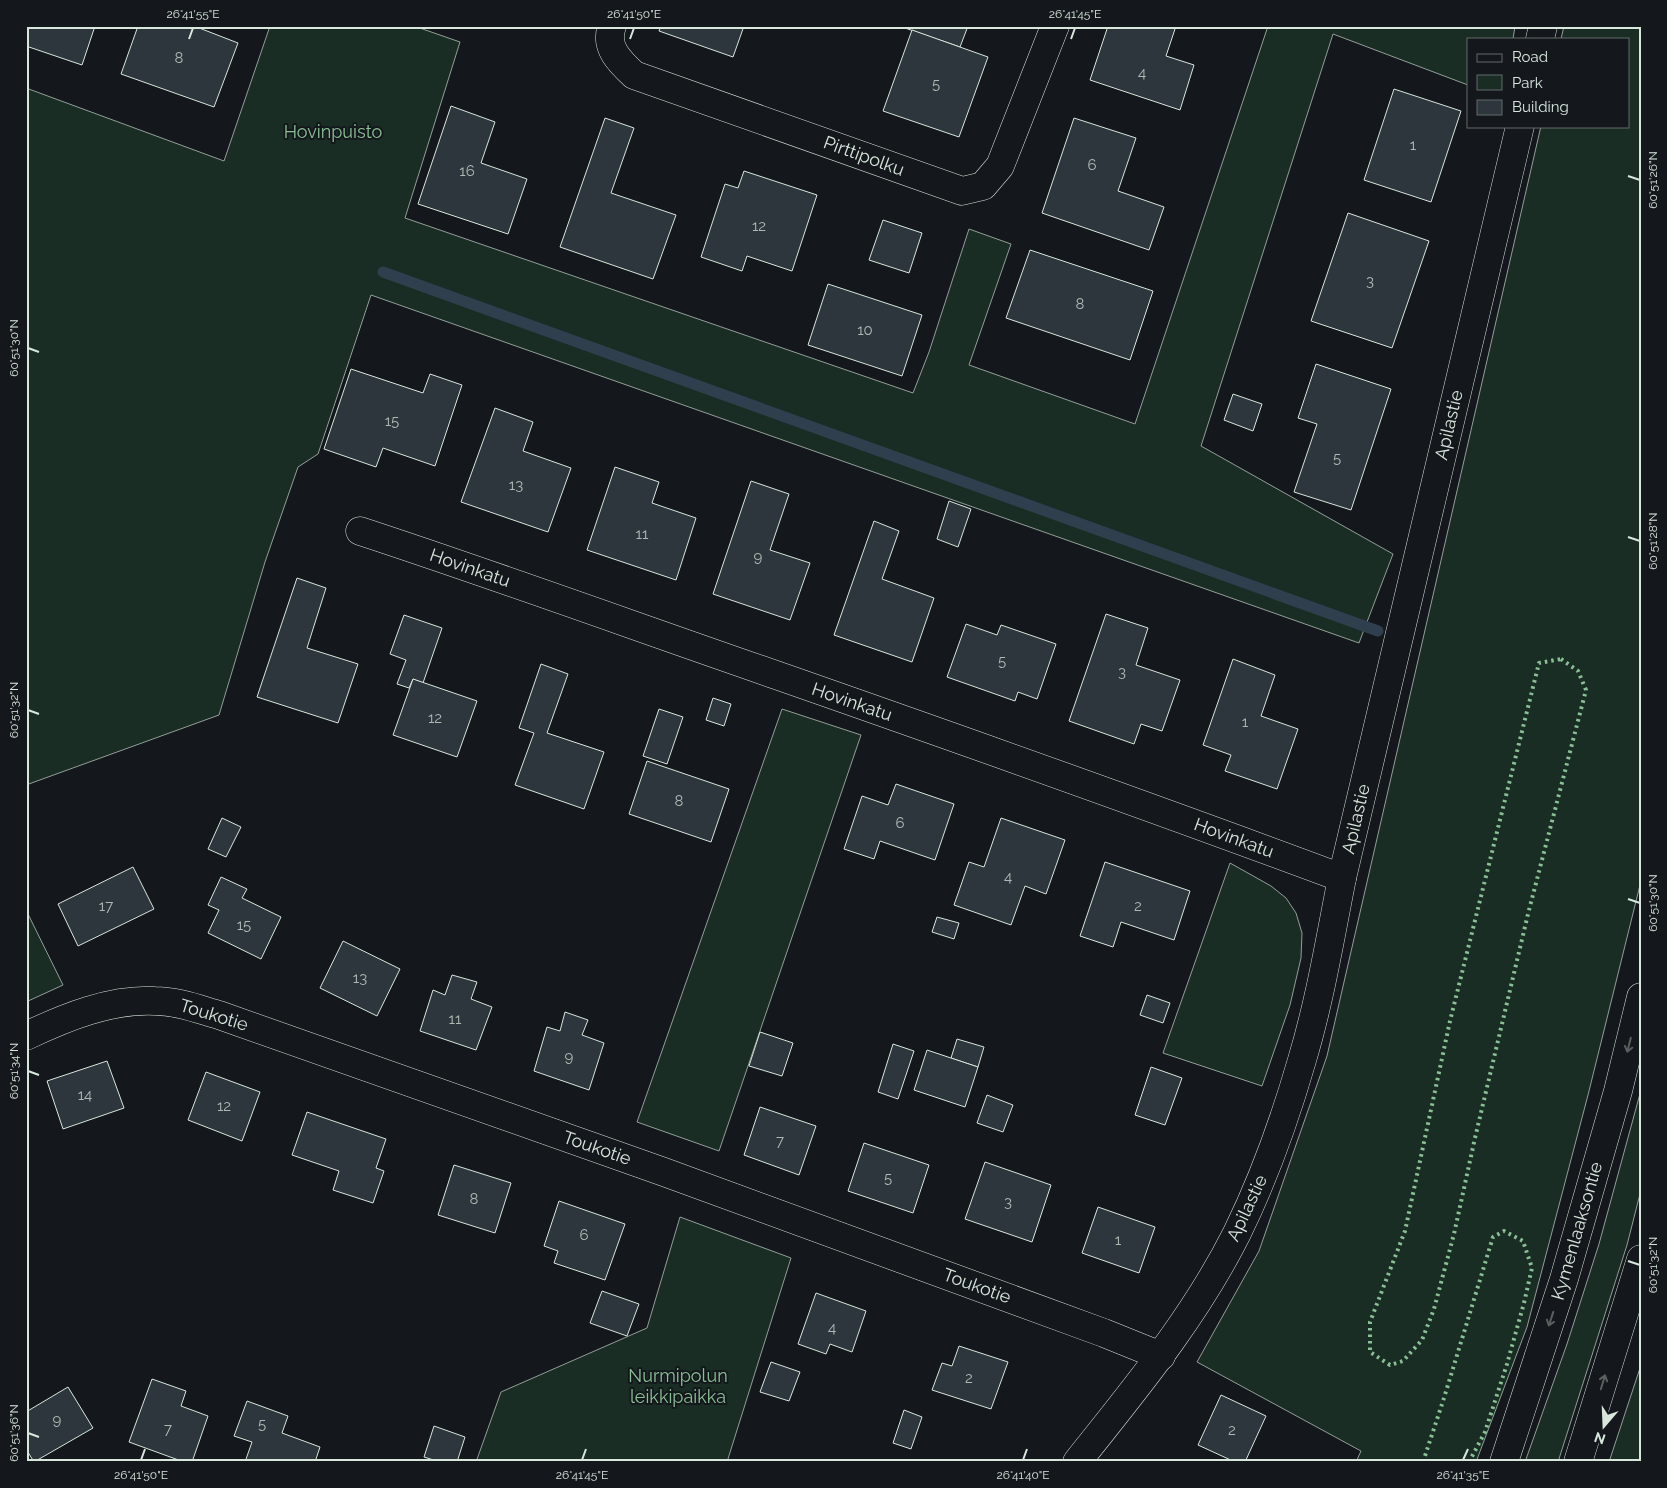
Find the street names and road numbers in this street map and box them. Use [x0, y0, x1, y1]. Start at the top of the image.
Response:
street label: Pirttipolku [821, 131, 907, 180]
street label: Apilastie [1430, 387, 1467, 462]
street label: Hovinkatu [427, 544, 513, 591]
street label: Hovinkatu [809, 678, 895, 725]
street label: Apilastie [1337, 781, 1374, 856]
street label: Hovinkatu [1191, 813, 1277, 862]
street label: Toukotie [177, 994, 251, 1035]
street label: Toukotie [560, 1126, 634, 1169]
street label: Kymenlaaksontie [1547, 1159, 1606, 1302]
street label: Apilastie [1222, 1171, 1271, 1244]
street label: Toukotie [940, 1264, 1014, 1308]

